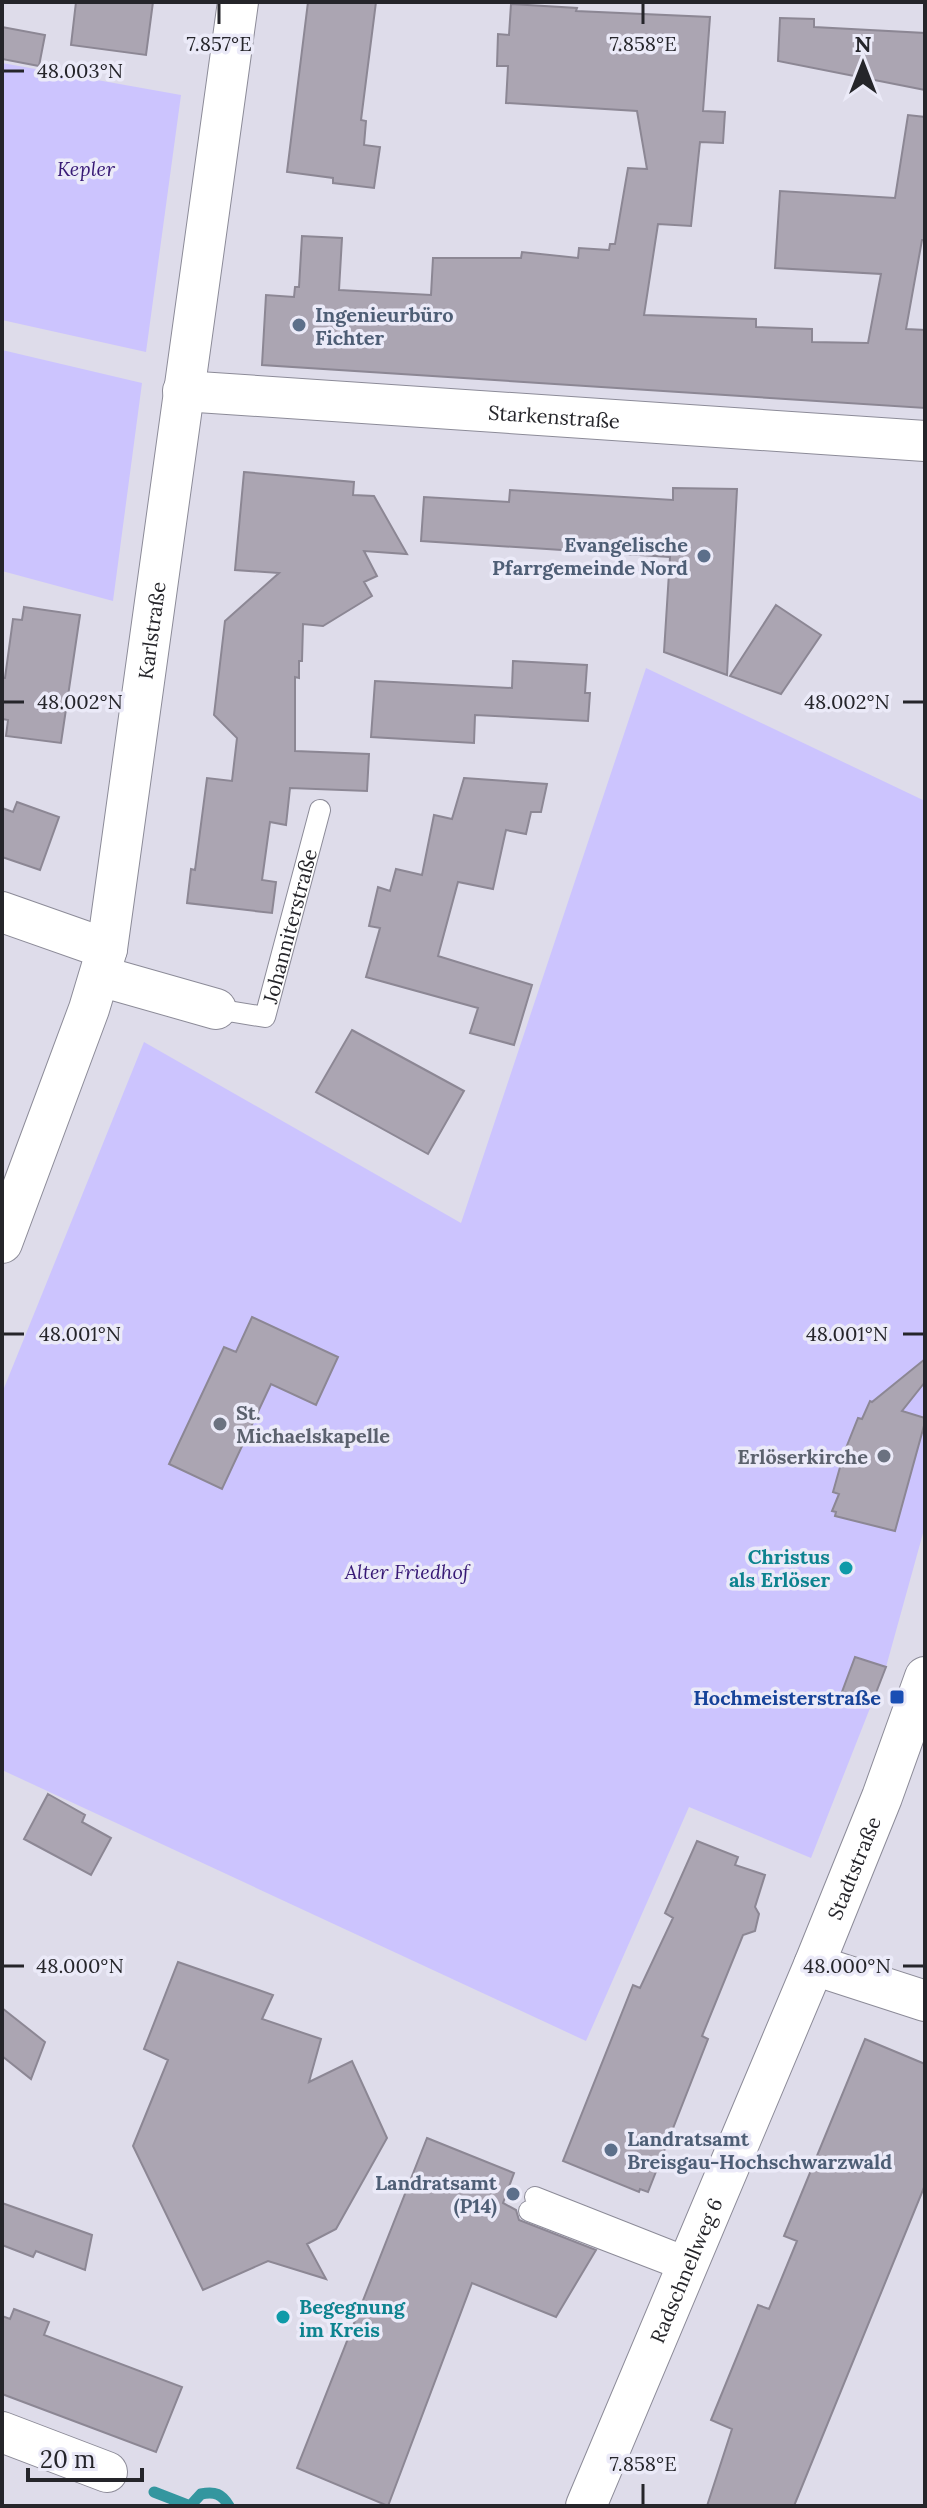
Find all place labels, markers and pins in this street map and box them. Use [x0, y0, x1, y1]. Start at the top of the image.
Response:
place label: Ingenieurbüro Fichter [315, 302, 453, 350]
marker: Ingenieurbüro Fichter [290, 316, 308, 334]
place label: Evangelische Pfarrgemeinde Nord [492, 532, 688, 580]
marker: Evangelische Pfarrgemeinde Nord [695, 547, 713, 565]
place label: St. Michaelskapelle [236, 1400, 390, 1448]
marker: St. Michaelskapelle [211, 1415, 229, 1433]
place label: Erlöserkirche [737, 1444, 868, 1469]
marker: Erlöserkirche [875, 1447, 893, 1465]
place label: Christus als Erlöser [729, 1544, 830, 1592]
marker: Christus als Erlöser [837, 1559, 855, 1577]
place label: Hochmeisterstraße [693, 1685, 881, 1710]
marker: Hochmeisterstraße [888, 1688, 906, 1706]
place label: Landratsamt Breisgau-Hochschwarzwald [627, 2126, 892, 2174]
marker: Landratsamt Breisgau-Hochschwarzwald [602, 2141, 620, 2159]
place label: Landratsamt (P14) [375, 2170, 498, 2219]
marker: Landratsamt (P14) [504, 2185, 522, 2203]
place label: Begegnung im Kreis [299, 2294, 406, 2342]
marker: Begegnung im Kreis [274, 2308, 292, 2326]

